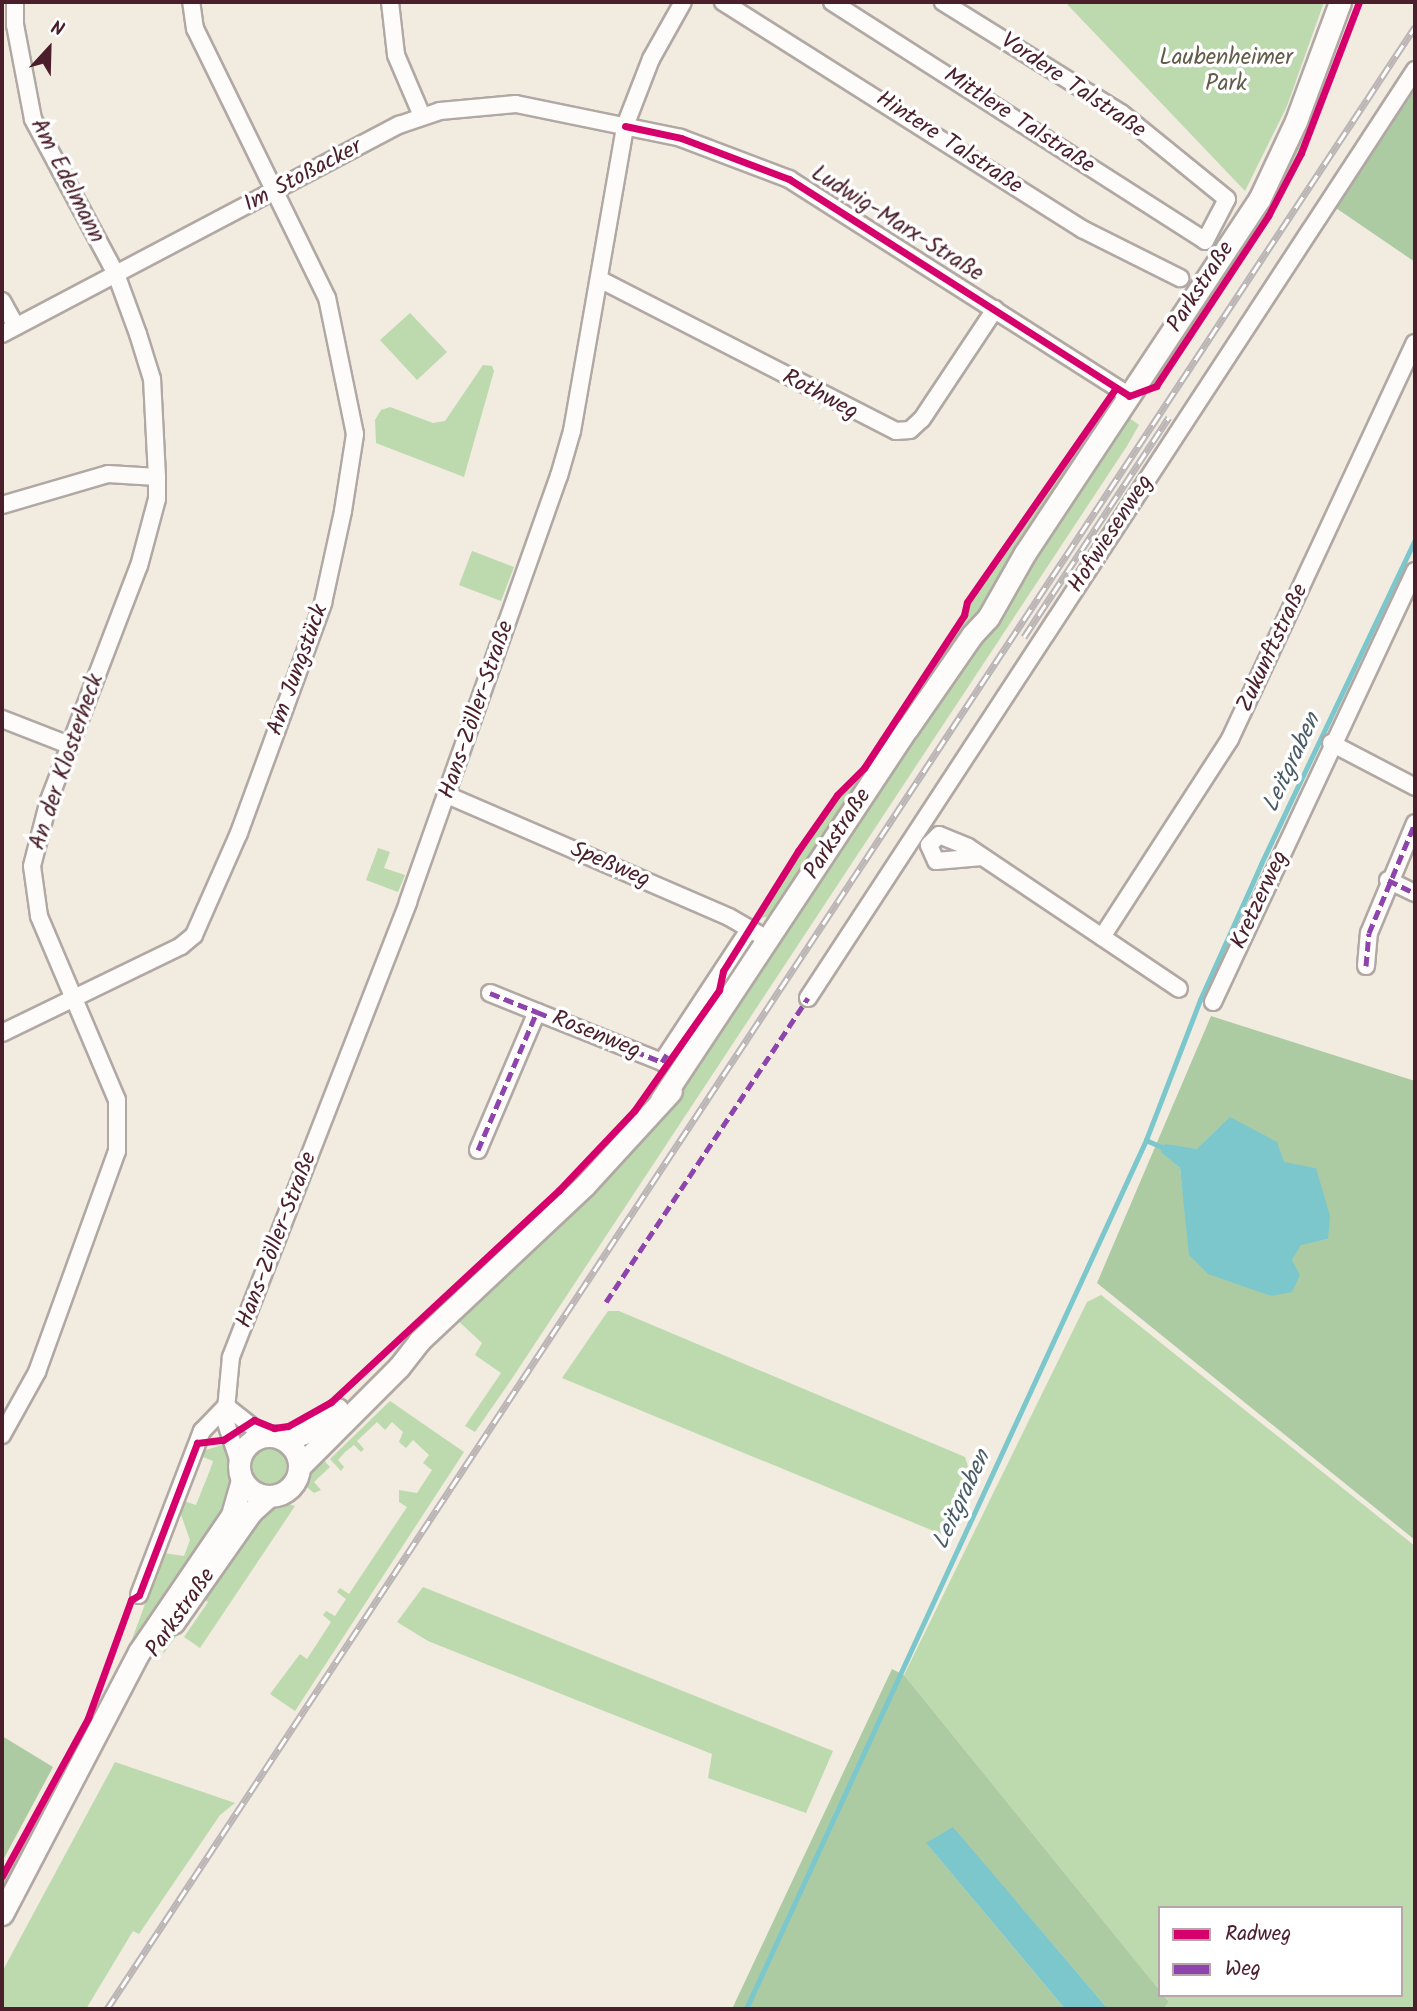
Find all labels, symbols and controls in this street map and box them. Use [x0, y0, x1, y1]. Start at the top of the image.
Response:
text: N [46, 13, 68, 46]
north arrow [14, 14, 84, 84]
street label: Vordere Talstraße [995, 27, 1151, 145]
park label: Laubenheimer Park [1159, 44, 1293, 98]
street label: Mittlere Talstraße [938, 62, 1100, 180]
street label: Hintere Talstraße [871, 85, 1027, 201]
street label: Am Edelmann [24, 114, 110, 248]
street label: Im Stoßacker [239, 133, 367, 219]
street label: Ludwig-Marx-Straße [806, 160, 988, 288]
street label: Parkstraße [1161, 236, 1241, 338]
street label: Rothweg [777, 364, 863, 426]
street label: Hofwiesenweg [1063, 470, 1159, 598]
street label: Zukunftstraße [1231, 580, 1315, 716]
street label: Am Jungstück [262, 601, 334, 739]
street label: Hans-Zöller-Straße [434, 617, 520, 803]
street label: An der Klosterheck [24, 670, 110, 854]
water label: Leitgraben [1257, 709, 1327, 817]
street label: Parkstraße [798, 783, 878, 885]
street label: Speßweg [566, 836, 654, 894]
street label: Kretzerweg [1225, 846, 1295, 954]
street label: Rosenweg [548, 1005, 644, 1065]
street label: Hans-Zöller-Straße [231, 1148, 323, 1332]
water label: Leitgraben [927, 1446, 997, 1554]
street label: Parkstraße [140, 1563, 222, 1663]
legend [1158, 1906, 1403, 1997]
text: Radweg [1225, 1918, 1291, 1951]
text: Weg [1225, 1953, 1261, 1986]

